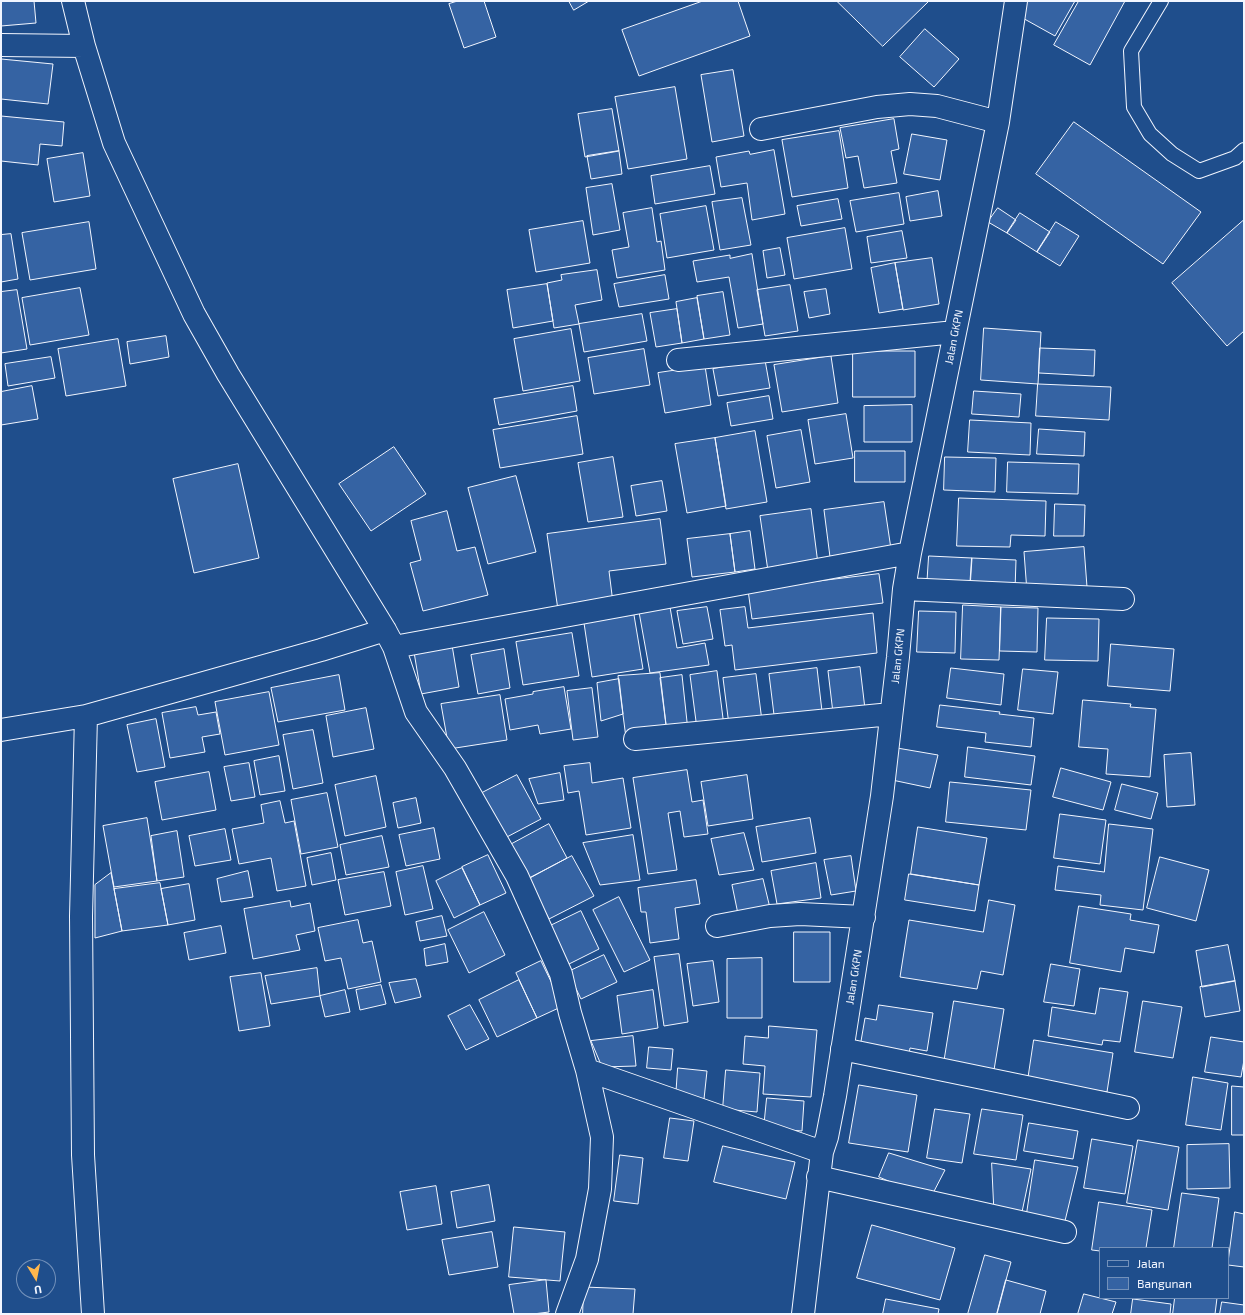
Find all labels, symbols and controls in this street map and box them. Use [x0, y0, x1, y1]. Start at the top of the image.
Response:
street label: Jalan GKPN [942, 308, 966, 366]
street label: Jalan GKPN [889, 628, 907, 684]
street label: Jalan GKPN [843, 949, 865, 1005]
legend [1099, 1247, 1229, 1299]
text: Jalan [1137, 1256, 1165, 1270]
north arrow [16, 1259, 56, 1299]
text: Bangunan [1137, 1276, 1192, 1290]
text: U [33, 1283, 43, 1297]

